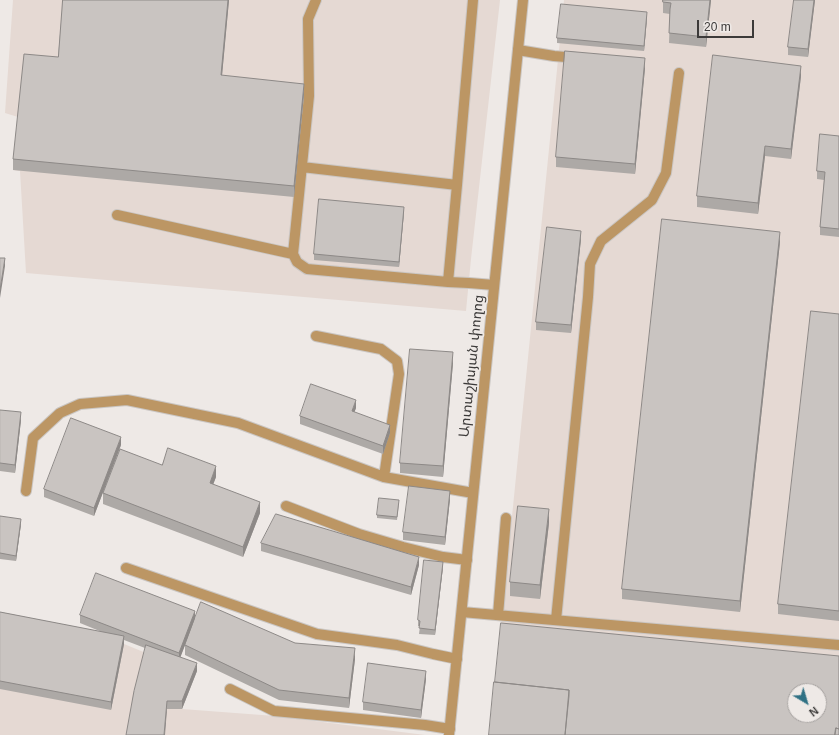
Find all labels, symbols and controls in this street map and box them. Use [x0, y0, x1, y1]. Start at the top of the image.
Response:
scale bar [699, 12, 756, 38]
text: 20 m [704, 20, 731, 34]
street label: Արտաշիսյան փողոց [456, 294, 488, 438]
north arrow [787, 683, 827, 723]
text: N [807, 704, 821, 719]

